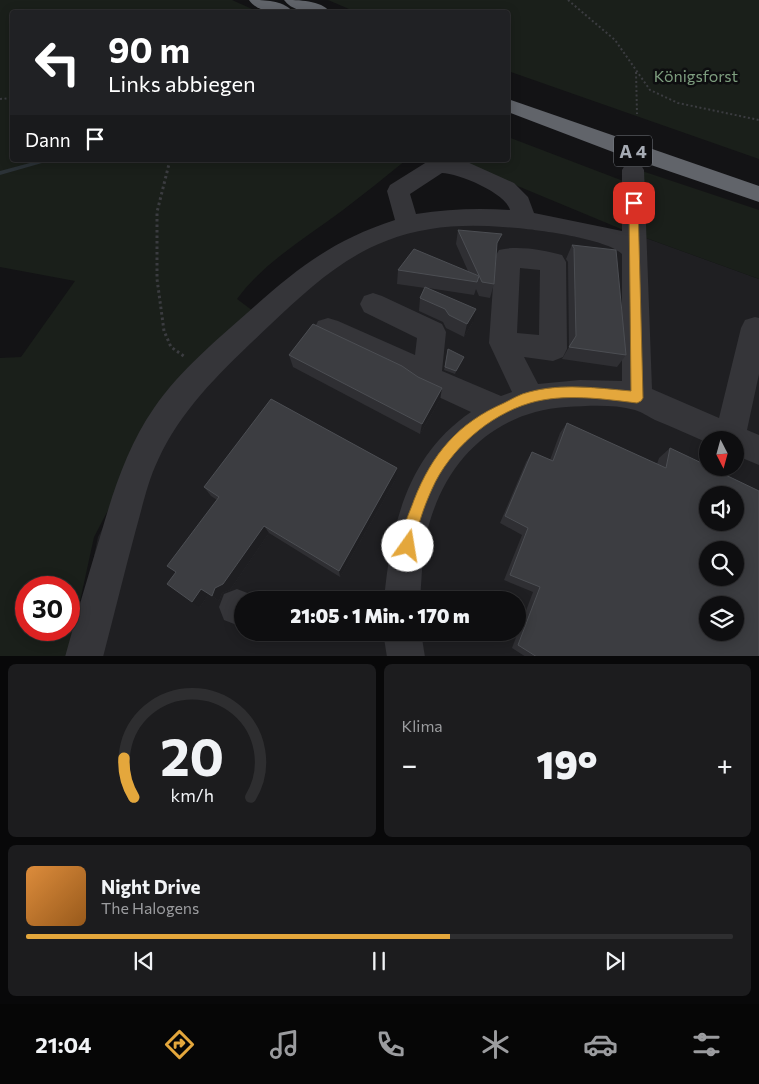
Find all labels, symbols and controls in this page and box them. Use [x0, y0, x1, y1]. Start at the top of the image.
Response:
text: 90 m [108, 27, 190, 70]
icon: left [25, 30, 90, 95]
park label: Königsforst [654, 66, 739, 85]
text: Links abbiegen [108, 70, 256, 97]
icon: arrive [81, 125, 109, 153]
text: Dann [25, 128, 71, 151]
road number: A 4 [614, 136, 652, 166]
pin [613, 182, 655, 224]
icon: arrive [620, 189, 648, 217]
north arrow [699, 431, 744, 476]
map controls [699, 431, 744, 641]
button: sound [699, 486, 744, 531]
position arrow [381, 519, 433, 571]
button: search [699, 541, 744, 586]
speed limit sign: 30 [15, 576, 80, 641]
button: layers [699, 596, 744, 641]
text: 21:05 · 1 Min. · 170 m [290, 604, 470, 627]
text: Klima [402, 716, 443, 735]
text: 20 [160, 723, 224, 787]
text: 19° [536, 740, 597, 787]
text: − [402, 747, 417, 781]
text: + [717, 747, 733, 781]
text: km/h [170, 784, 213, 806]
text: Night Drive [101, 875, 201, 898]
text: The Halogens [101, 898, 199, 917]
icon: previous [130, 947, 158, 975]
icon: pause [365, 947, 393, 975]
icon: next [601, 947, 629, 975]
icon: directions [162, 1027, 197, 1062]
icon: music [267, 1027, 302, 1062]
icon: phone [373, 1027, 408, 1062]
icon: climate [478, 1027, 513, 1062]
icon: car [583, 1027, 618, 1062]
icon: filters [689, 1027, 724, 1062]
text: 21:04 [35, 1031, 92, 1058]

